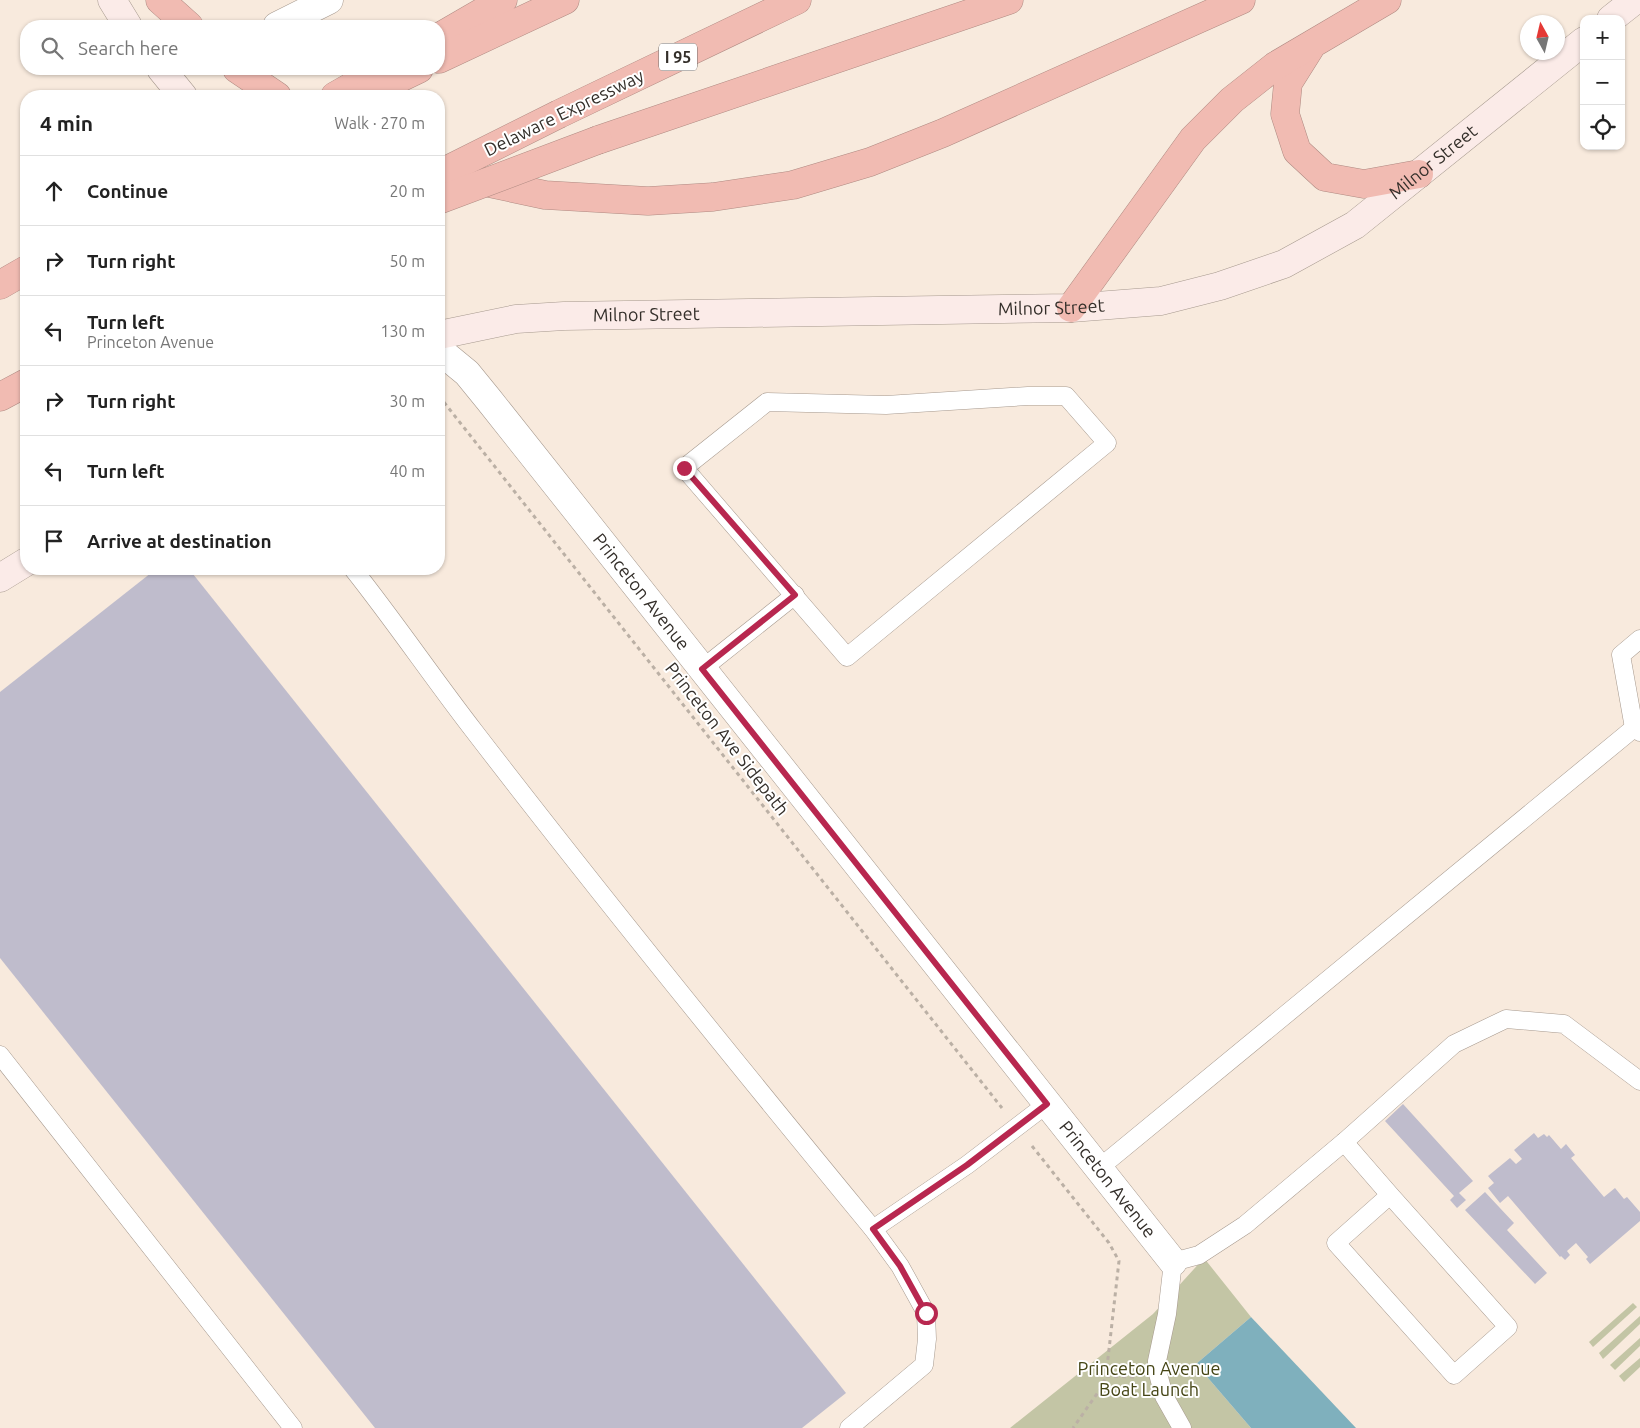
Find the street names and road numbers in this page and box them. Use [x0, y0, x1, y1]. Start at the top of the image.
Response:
road number: I 95 [659, 44, 697, 70]
street label: Delaware Expressway [481, 65, 647, 159]
street label: Milnor Street [1385, 120, 1481, 203]
street label: Milnor Street [998, 294, 1105, 318]
street label: Milnor Street [593, 303, 700, 325]
street label: Princeton Avenue [590, 529, 694, 654]
street label: Princeton Ave Sidepath [662, 658, 794, 819]
street label: Princeton Avenue [1056, 1116, 1161, 1241]

